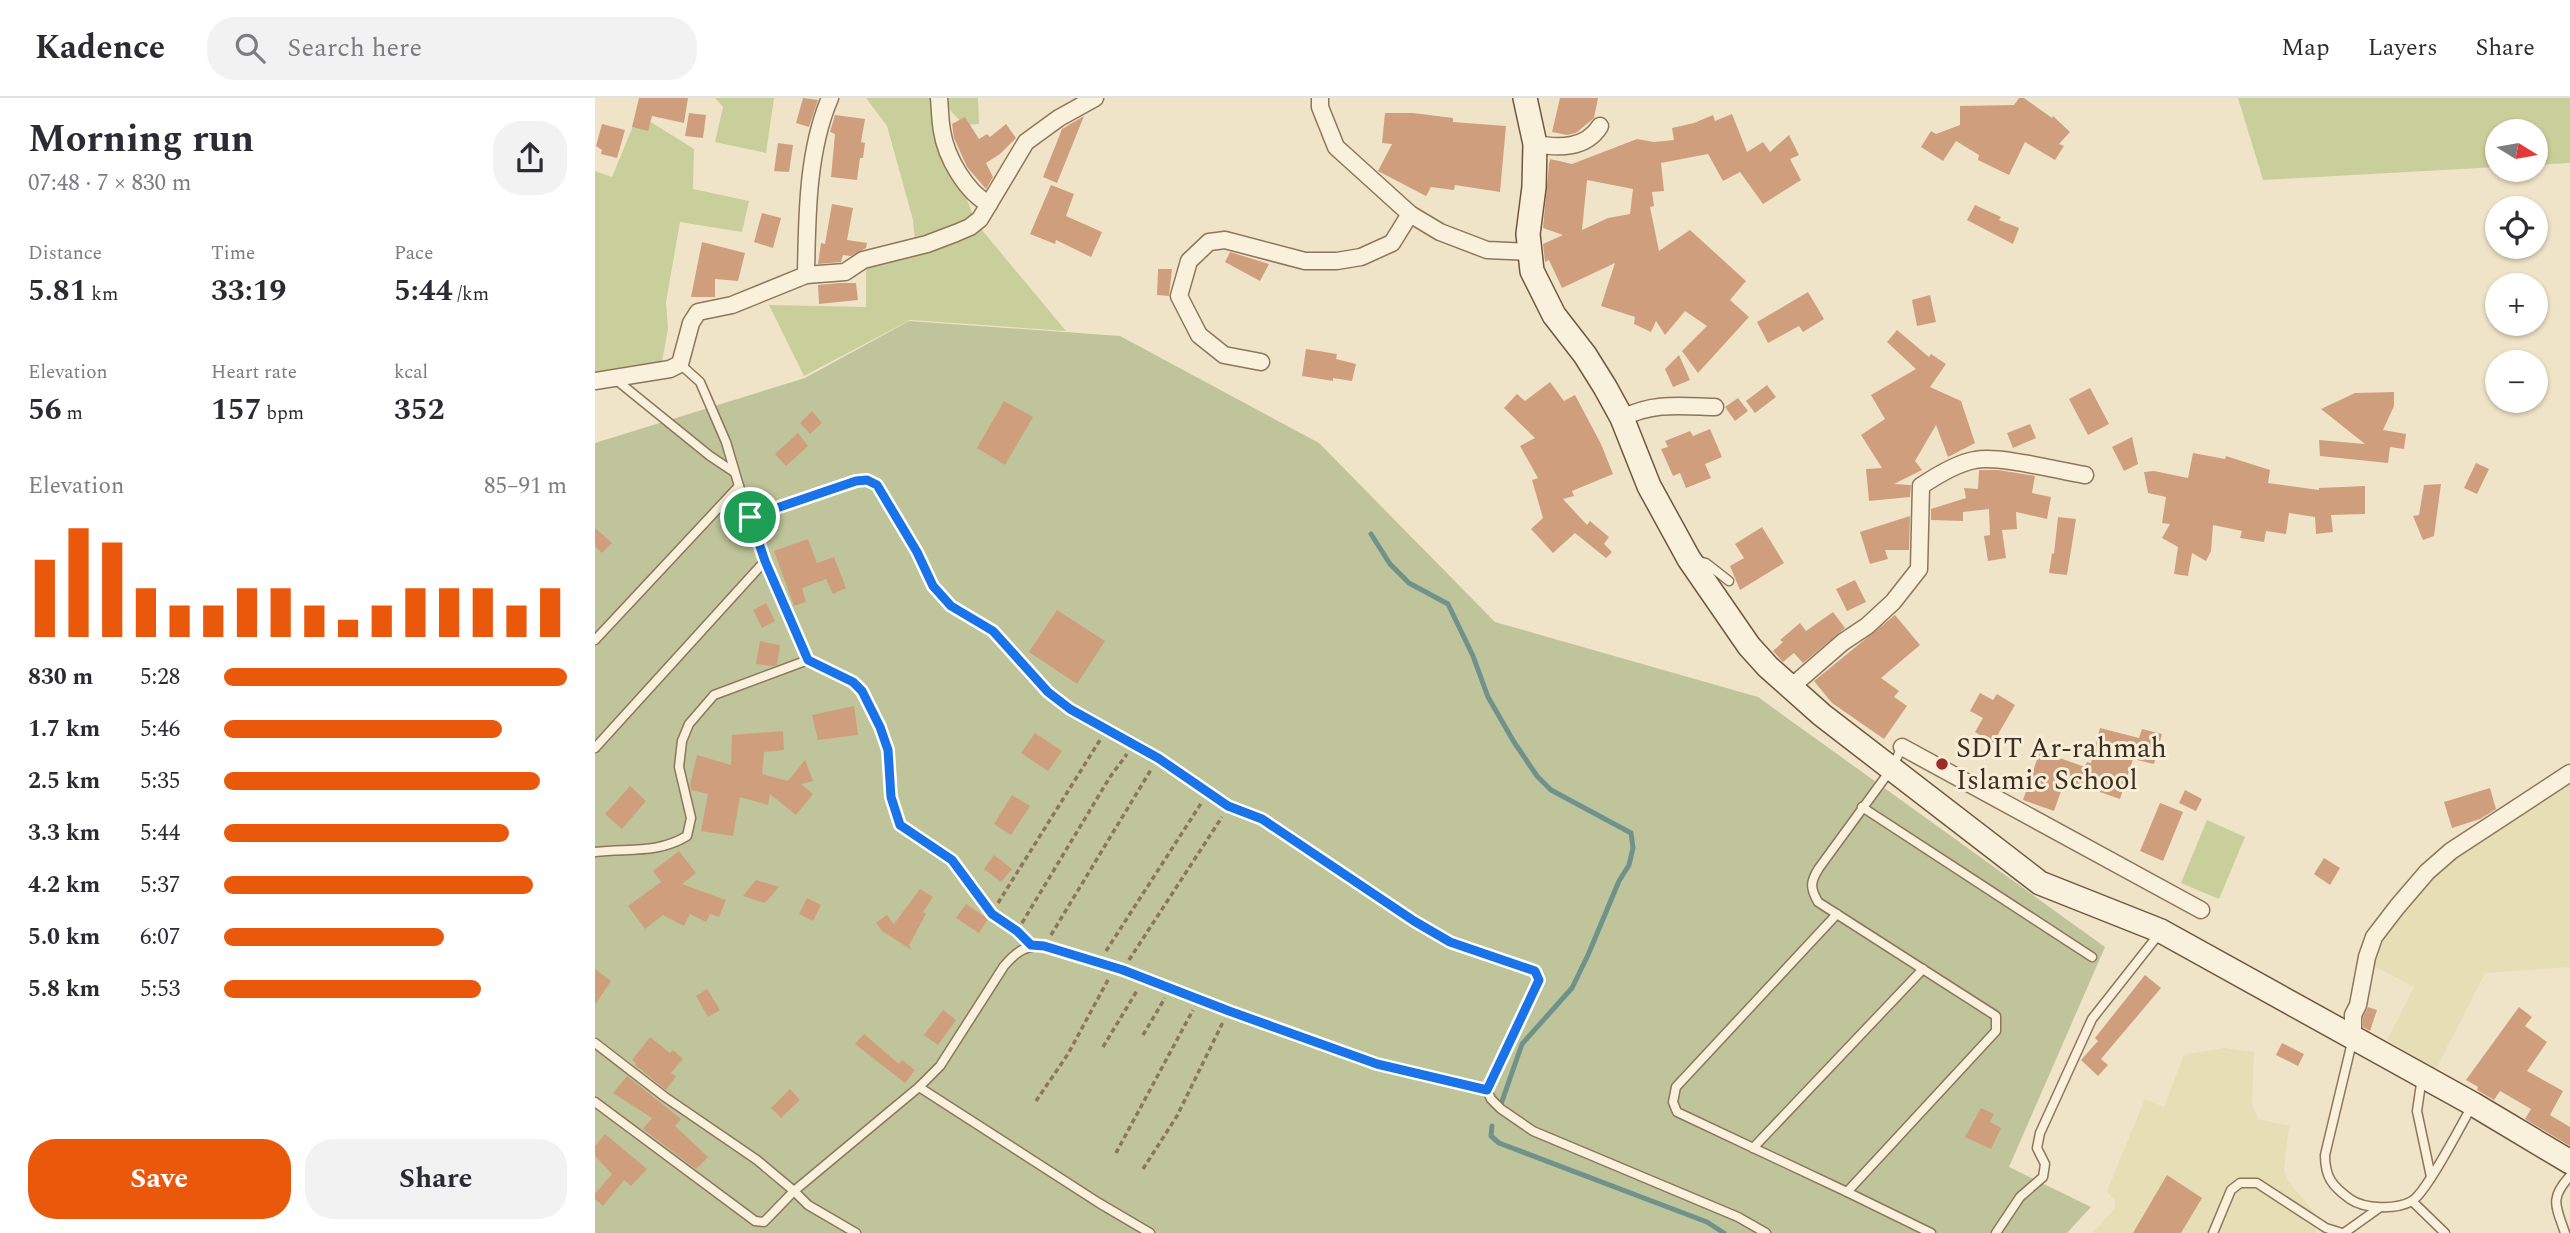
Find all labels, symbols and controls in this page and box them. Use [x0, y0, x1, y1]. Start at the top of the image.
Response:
search box [207, 17, 697, 80]
text: Kadence [35, 23, 165, 73]
text: Search here [287, 28, 422, 68]
icon: search [231, 29, 269, 67]
text: Map [2281, 30, 2330, 66]
text: Layers [2368, 30, 2438, 66]
text: Share [2476, 30, 2535, 66]
text: Morning run [28, 111, 254, 169]
north arrow [2485, 119, 2548, 182]
map controls [2485, 119, 2548, 413]
button: share [493, 121, 567, 195]
text: 07:48 · 7 × 830 m [28, 166, 192, 201]
button: locate [2485, 196, 2548, 259]
text: Distance [28, 239, 102, 268]
text: Time [211, 239, 255, 268]
text: Pace [394, 239, 433, 268]
text: 5.81 [28, 268, 87, 314]
text: 33:19 [211, 268, 286, 314]
text: 5:44 [394, 268, 453, 314]
button: + [2485, 273, 2548, 336]
text: km [87, 280, 118, 309]
text: /km [453, 280, 489, 309]
button: − [2485, 350, 2548, 413]
text: Elevation [28, 358, 108, 387]
text: Heart rate [211, 358, 297, 387]
text: kcal [394, 358, 428, 387]
text: 56 [28, 387, 62, 433]
text: 157 [211, 387, 262, 433]
text: 352 [394, 387, 445, 433]
text: m [62, 399, 83, 428]
text: bpm [262, 399, 304, 428]
text: Elevation [28, 469, 124, 504]
text: 85–91 m [484, 469, 567, 504]
pin [720, 487, 780, 547]
icon: arrive [731, 498, 769, 536]
text: 830 m [28, 660, 93, 695]
text: 5:28 [140, 660, 180, 695]
text: 1.7 km [28, 712, 100, 747]
text: 5:46 [140, 712, 180, 747]
place label: SDIT Ar-rahmah Islamic School [1956, 727, 2167, 802]
marker: SDIT Ar-rahmah Islamic School [1934, 756, 1950, 772]
text: 2.5 km [28, 764, 100, 799]
text: 5:35 [140, 764, 180, 799]
text: 3.3 km [28, 816, 100, 851]
text: 5:44 [140, 816, 180, 851]
text: 4.2 km [28, 868, 100, 903]
text: 5:37 [140, 868, 180, 903]
text: 5.0 km [28, 920, 100, 955]
text: 6:07 [140, 920, 180, 955]
text: 5.8 km [28, 972, 100, 1007]
text: 5:53 [140, 972, 180, 1007]
button: Save [28, 1139, 291, 1219]
button: Share [305, 1139, 567, 1219]

